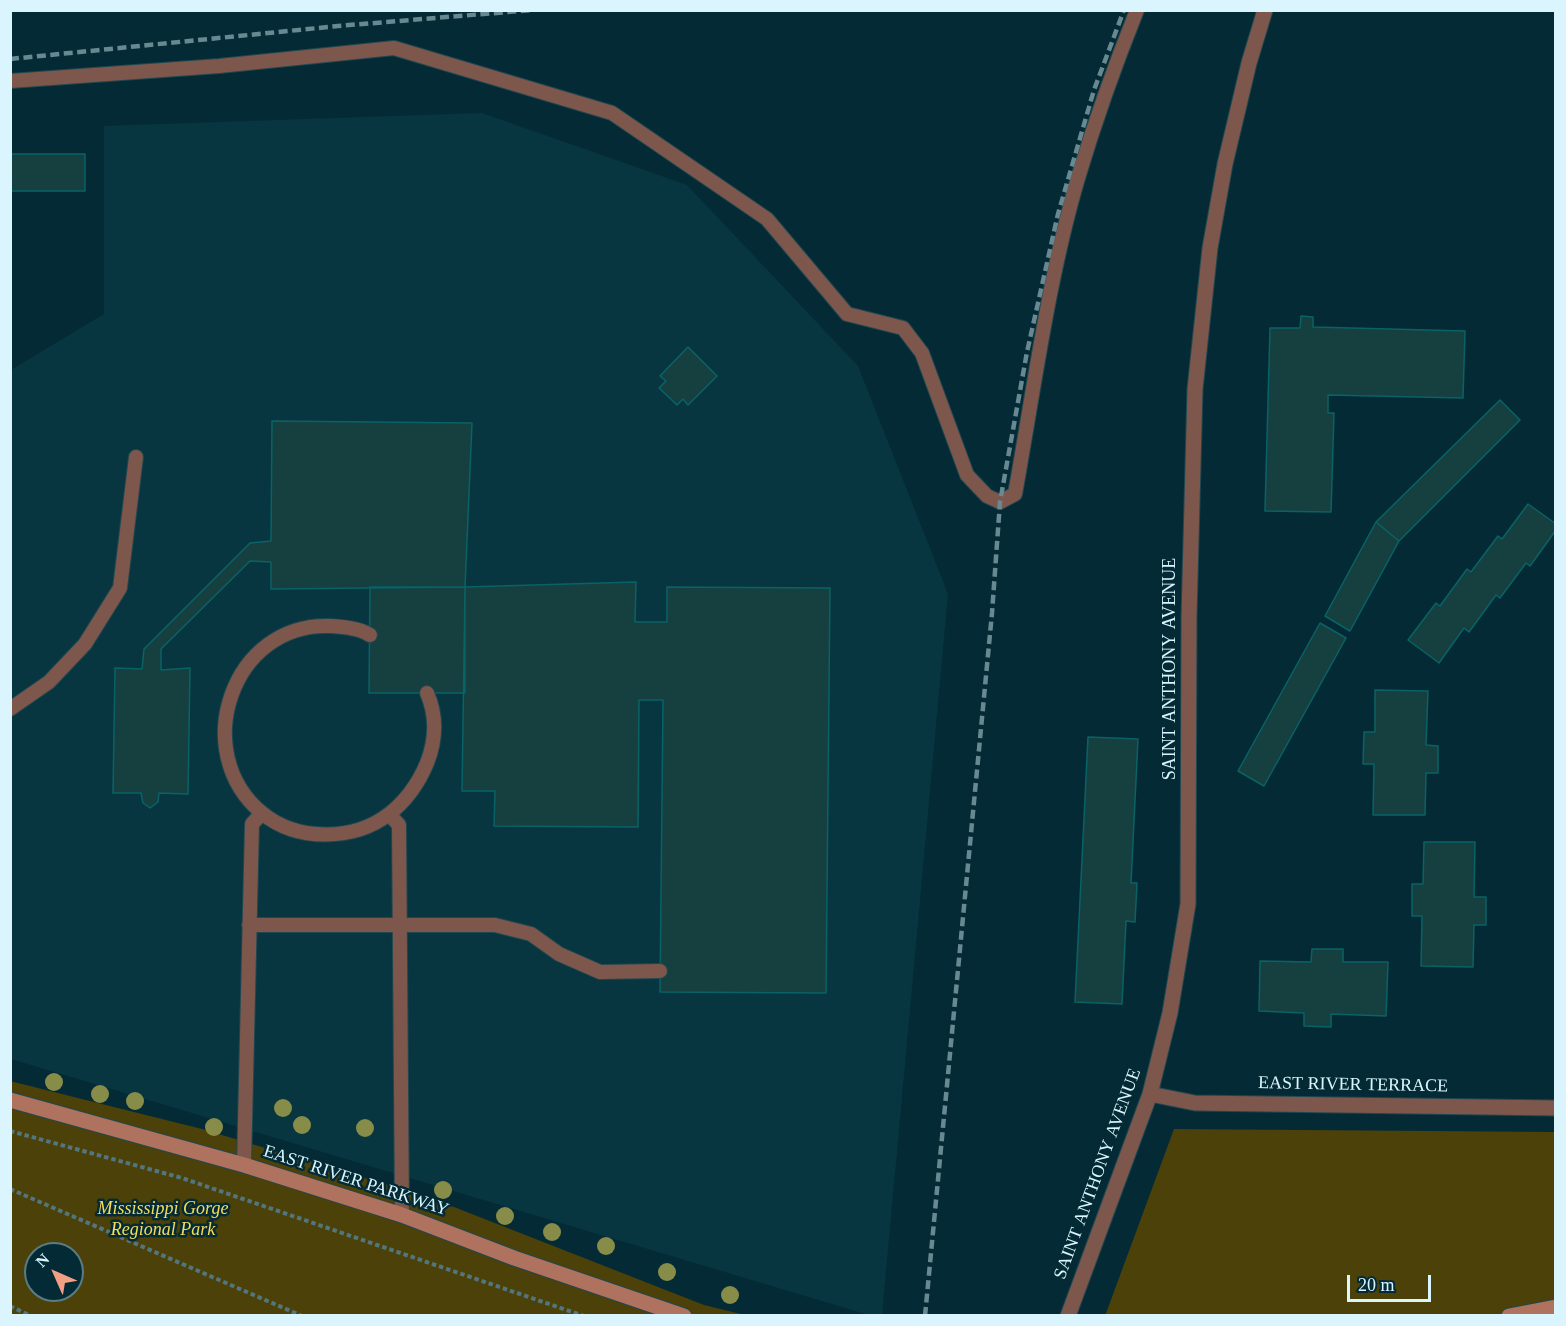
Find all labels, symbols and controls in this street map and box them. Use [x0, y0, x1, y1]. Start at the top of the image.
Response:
street label: SAINT ANTHONY AVENUE [1159, 558, 1181, 780]
street label: SAINT ANTHONY AVENUE [1050, 1066, 1146, 1282]
street label: EAST RIVER TERRACE [1258, 1073, 1448, 1097]
street label: EAST RIVER PARKWAY [261, 1141, 451, 1221]
park label: Mississippi Gorge Regional Park [98, 1198, 228, 1240]
north arrow [24, 1242, 84, 1302]
text: N [32, 1250, 52, 1270]
scale bar [1350, 1263, 1434, 1301]
text: 20 m [1358, 1275, 1395, 1295]

